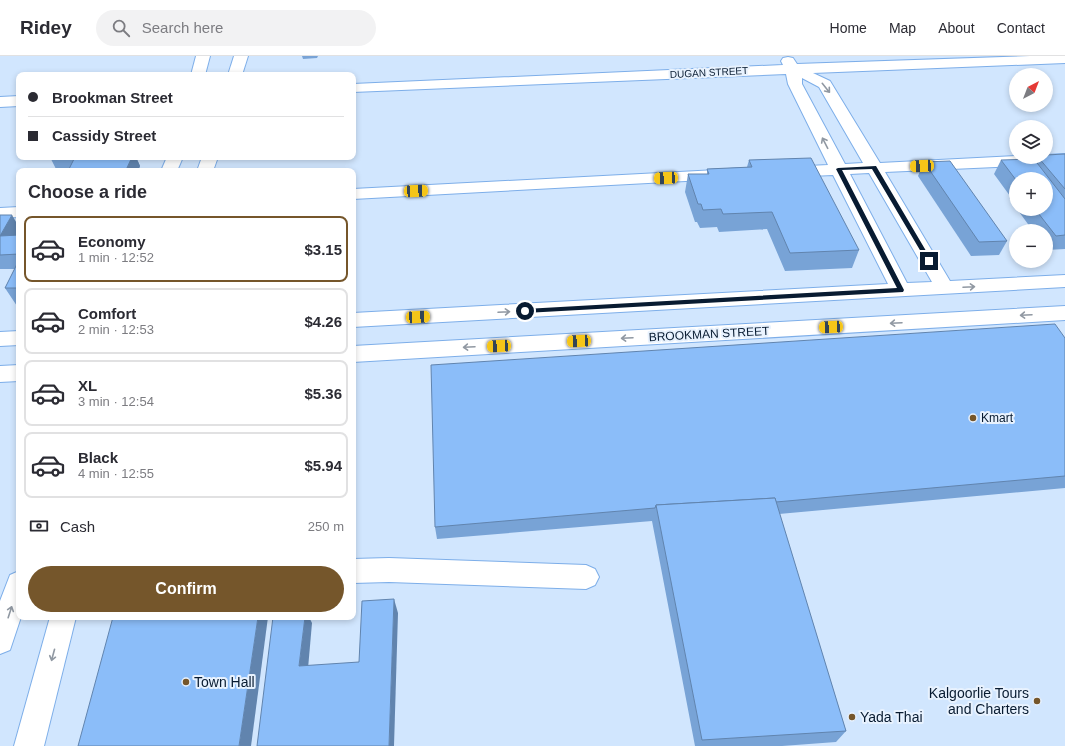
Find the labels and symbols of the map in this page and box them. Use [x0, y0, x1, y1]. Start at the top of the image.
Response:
street label: DUGAN STREET [670, 65, 748, 80]
north arrow [1009, 68, 1053, 112]
one-way arrow [821, 83, 830, 93]
one-way arrow [821, 138, 829, 150]
car [910, 159, 934, 173]
car [654, 171, 678, 185]
car [404, 184, 428, 198]
route end [920, 252, 938, 270]
one-way arrow [962, 283, 975, 290]
route start [516, 302, 534, 320]
one-way arrow [497, 308, 510, 316]
car [406, 310, 430, 324]
one-way arrow [1020, 312, 1033, 319]
one-way arrow [890, 319, 903, 326]
car [819, 320, 843, 334]
street label: BROOKMAN STREET [648, 324, 770, 344]
car [567, 334, 591, 348]
one-way arrow [621, 335, 634, 342]
car [487, 339, 511, 353]
one-way arrow [463, 344, 476, 351]
place label: Kmart [981, 411, 1014, 425]
marker: Kmart [968, 413, 978, 423]
one-way arrow [6, 606, 14, 618]
one-way arrow [49, 648, 56, 661]
place label: Town Hall [194, 674, 255, 690]
marker: Town Hall [181, 677, 191, 687]
place label: Kalgoorlie Tours and Charters [929, 685, 1029, 717]
marker: Kalgoorlie Tours and Charters [1032, 696, 1042, 706]
place label: Yada Thai [860, 709, 923, 725]
marker: Yada Thai [847, 712, 857, 722]

